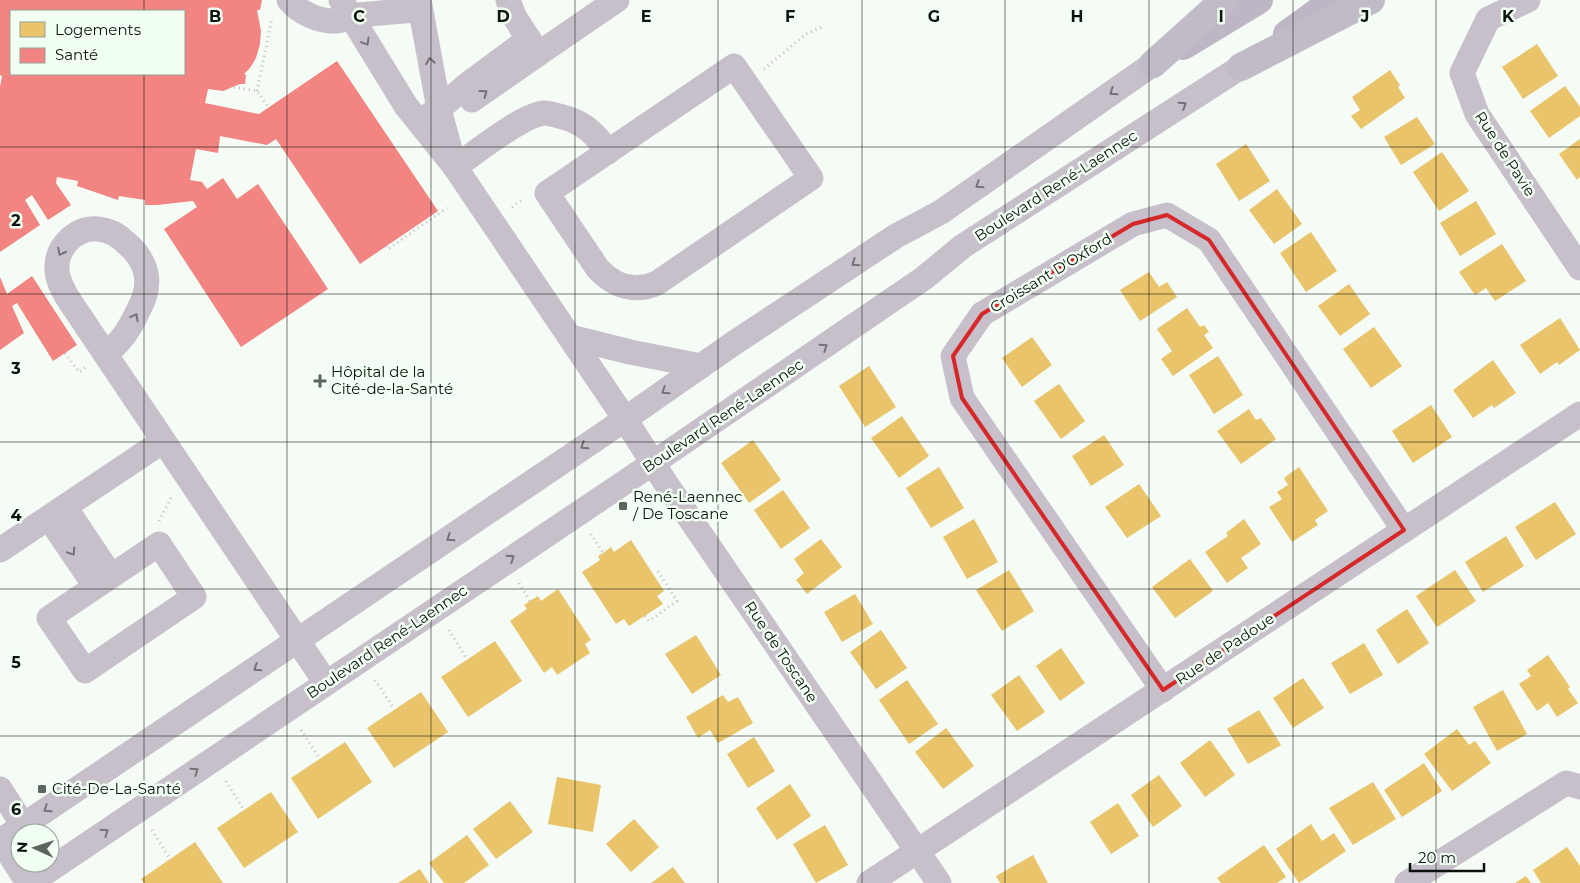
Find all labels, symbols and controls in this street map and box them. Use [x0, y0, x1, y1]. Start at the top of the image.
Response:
text: B [209, 7, 221, 26]
text: C [353, 7, 365, 26]
text: D [496, 7, 510, 26]
text: E [641, 7, 651, 26]
text: F [785, 7, 795, 26]
text: G [928, 7, 940, 26]
text: H [1071, 7, 1083, 26]
text: I [1218, 7, 1224, 26]
text: J [1360, 7, 1369, 26]
text: K [1502, 7, 1515, 26]
legend [10, 10, 185, 75]
text: Logements [55, 20, 141, 39]
one-way arrow [360, 36, 370, 45]
text: Santé [55, 45, 98, 64]
one-way arrow [425, 57, 435, 66]
one-way arrow [1110, 87, 1119, 95]
one-way arrow [478, 90, 488, 99]
one-way arrow [1178, 101, 1187, 111]
street label: Rue de Pavie [1471, 108, 1540, 200]
street label: Boulevard René-Laennec [971, 126, 1141, 245]
one-way arrow [976, 179, 985, 188]
text: 2 [11, 211, 21, 230]
street label: Croissant D'Oxford [986, 229, 1115, 317]
one-way arrow [57, 247, 67, 256]
one-way arrow [851, 257, 861, 266]
one-way arrow [129, 313, 139, 322]
one-way arrow [818, 344, 827, 353]
street label: Boulevard René-Laennec [639, 355, 807, 477]
text: 3 [10, 359, 21, 378]
place label: Hôpital de la Cité-de-la-Santé [331, 362, 453, 398]
marker: Hôpital de la Cité-de-la-Santé [313, 374, 327, 388]
one-way arrow [661, 385, 671, 394]
one-way arrow [581, 440, 590, 449]
place label: René-Laennec / De Toscane [632, 487, 743, 523]
marker: René-Laennec / De Toscane [617, 500, 629, 512]
text: 4 [10, 506, 22, 525]
one-way arrow [446, 531, 455, 541]
one-way arrow [66, 546, 75, 556]
one-way arrow [506, 555, 515, 564]
street label: Boulevard René-Laennec [303, 581, 471, 703]
street label: Rue de Toscane [741, 597, 822, 706]
street label: Rue de Padoue [1172, 609, 1278, 689]
text: 5 [11, 653, 21, 672]
one-way arrow [254, 662, 263, 671]
one-way arrow [189, 768, 199, 777]
place label: Cité-De-La-Santé [52, 779, 181, 798]
marker: Cité-De-La-Santé [36, 783, 48, 795]
text: 6 [11, 800, 21, 819]
one-way arrow [44, 803, 53, 812]
north arrow [10, 823, 60, 873]
one-way arrow [100, 829, 109, 838]
scale bar [1410, 840, 1484, 872]
text: N [13, 841, 31, 853]
text: 20 m [1418, 848, 1456, 867]

